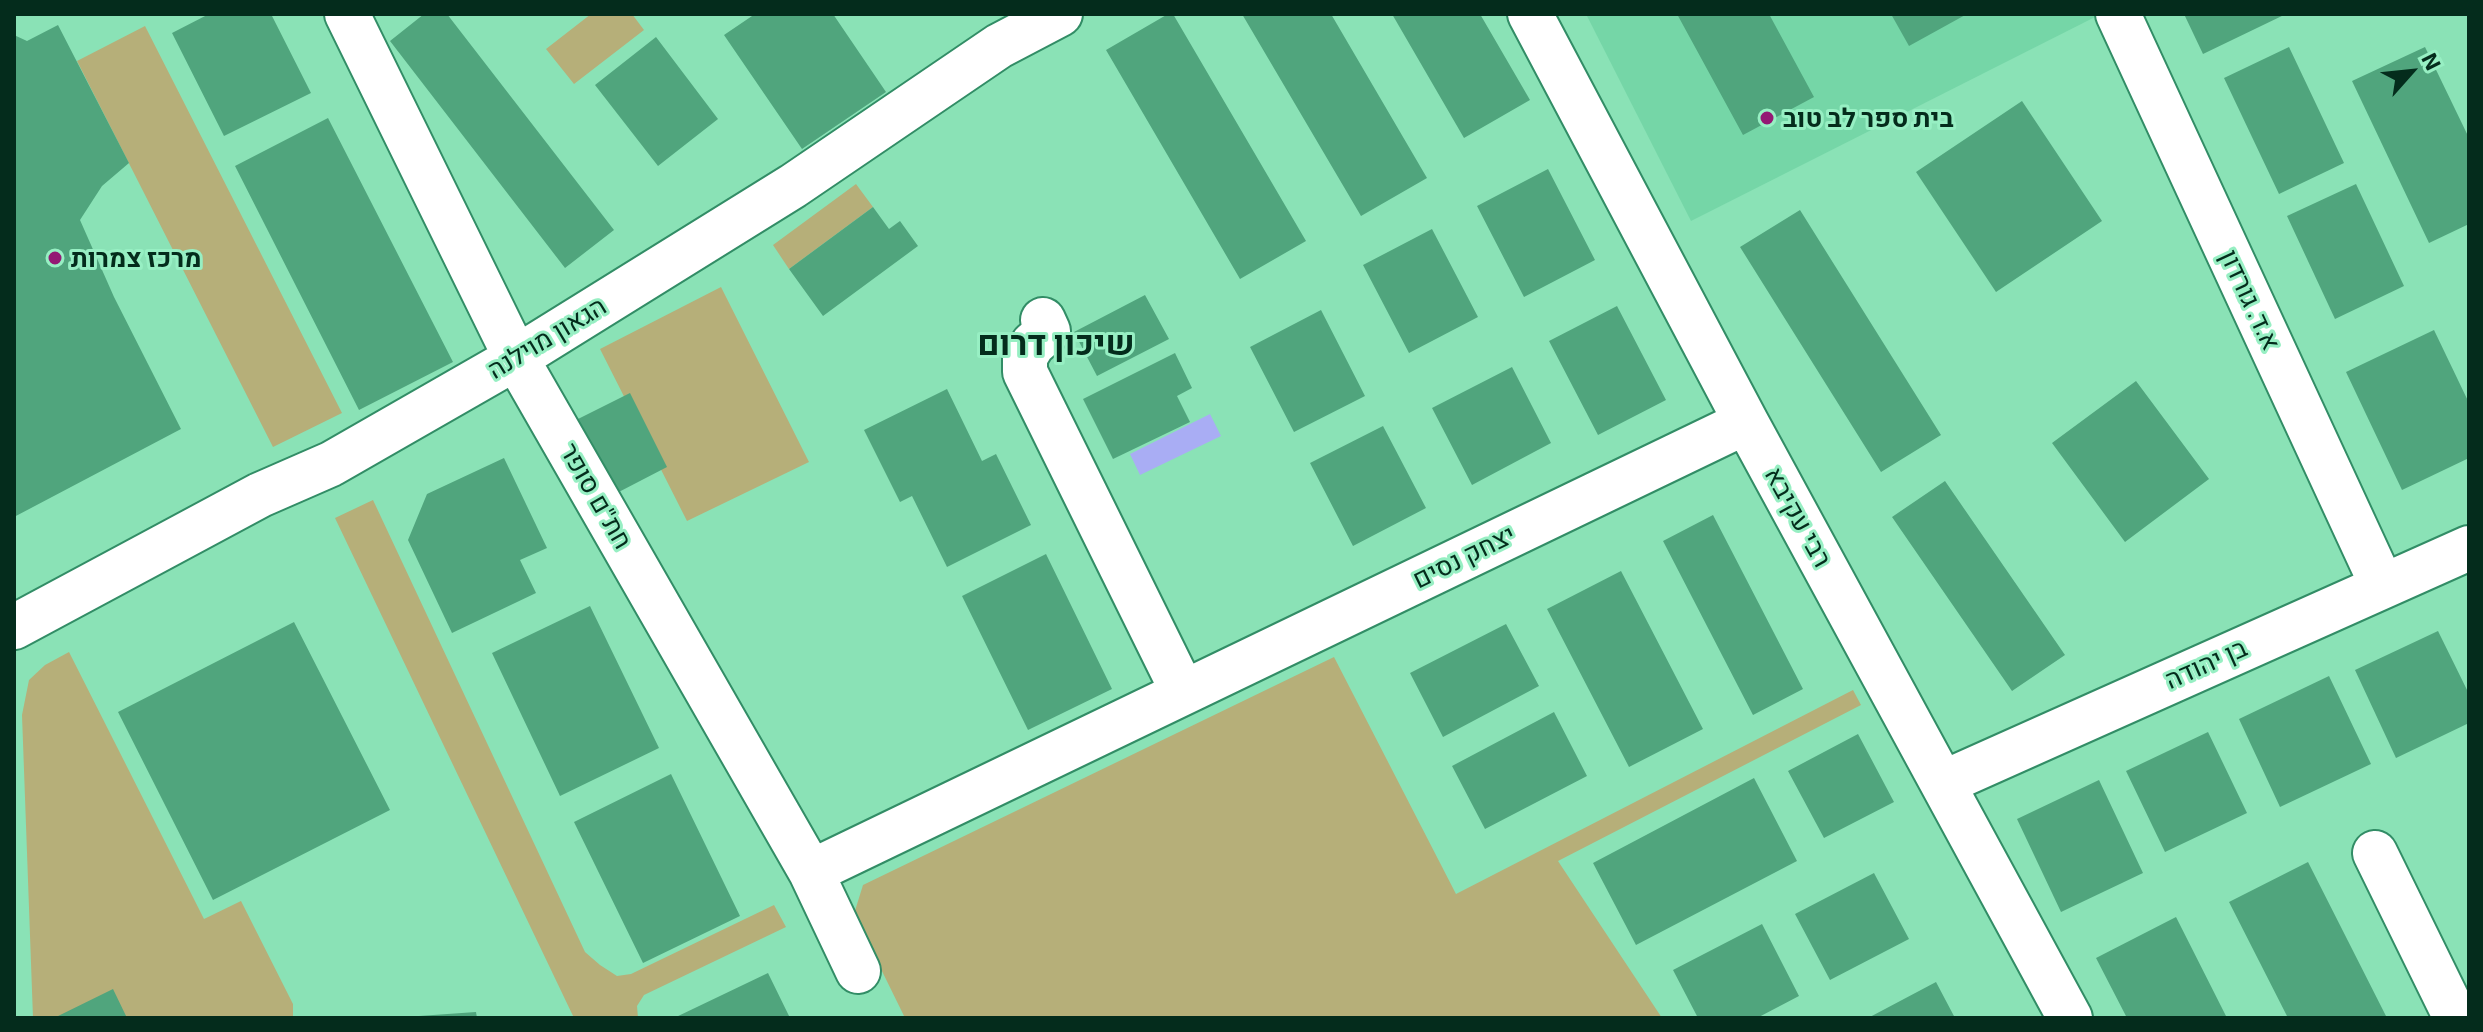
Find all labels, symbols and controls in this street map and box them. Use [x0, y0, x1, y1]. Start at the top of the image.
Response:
north arrow [2371, 32, 2451, 112]
text: N [2417, 48, 2448, 74]
place label: בית ספר לב טוב [1783, 102, 1954, 134]
marker: בית ספר לב טוב [1758, 109, 1776, 127]
place label: מרכז צמרות [71, 242, 201, 274]
street label: א.ד. גורדון [2213, 245, 2287, 355]
marker: מרכז צמרות [46, 249, 64, 267]
street label: הגאון מוילנה [482, 290, 612, 386]
district label: שיכון דרום [977, 324, 1135, 364]
street label: חת"ם סופר [553, 438, 639, 554]
street label: רבי עקיבא [1758, 462, 1838, 572]
street label: יצחק נסים [1408, 519, 1520, 595]
street label: בן יהודה [2160, 632, 2252, 696]

